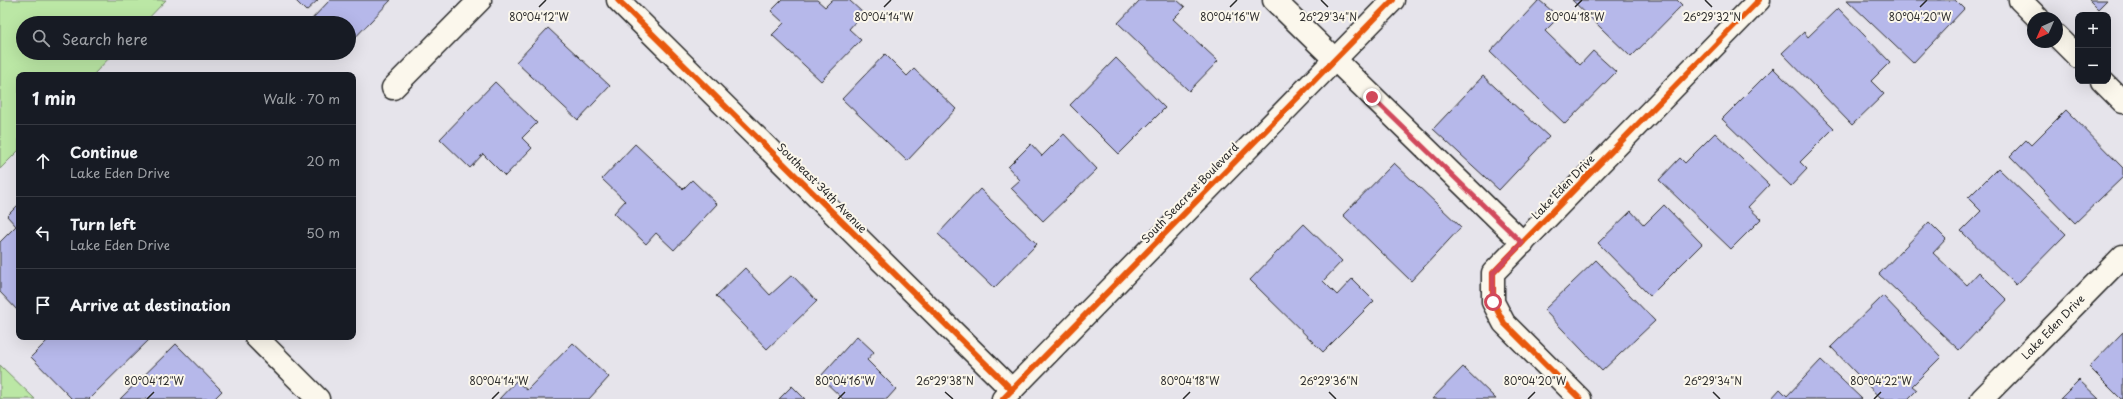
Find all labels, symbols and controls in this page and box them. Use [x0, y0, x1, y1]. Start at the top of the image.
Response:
text: 80°04'12"W [509, 9, 570, 24]
text: 80°04'14"W [854, 9, 914, 24]
text: 80°04'16"W [1200, 9, 1261, 24]
text: 26°29'34"N [1299, 9, 1357, 24]
text: 80°04'18"W [1545, 9, 1605, 24]
text: 26°29'32"N [1683, 9, 1741, 24]
text: 80°04'20"W [1889, 9, 1952, 24]
north arrow [2027, 12, 2063, 48]
map controls [2075, 12, 2111, 84]
button: + [2075, 12, 2111, 48]
search box [16, 16, 356, 60]
icon: search [30, 27, 52, 49]
text: Search here [62, 27, 148, 50]
button: − [2075, 48, 2111, 84]
text: 1 min [32, 85, 76, 111]
route end [1363, 88, 1381, 106]
text: Walk · 70 m [263, 89, 340, 108]
street label: South Seacrest Boulevard [1137, 138, 1242, 247]
street label: Southeast 34th Avenue [773, 139, 871, 237]
text: Continue [70, 140, 138, 163]
icon: ahead [32, 150, 54, 172]
street label: Lake Eden Drive [1527, 150, 1598, 223]
text: 20 m [306, 151, 340, 170]
text: Lake Eden Drive [70, 163, 170, 182]
text: Turn left [70, 212, 136, 235]
icon: left [32, 222, 54, 244]
text: 50 m [306, 223, 340, 242]
text: Lake Eden Drive [70, 235, 170, 254]
street label: Lake Eden Drive [2017, 290, 2088, 363]
text: Arrive at destination [70, 293, 231, 316]
route start [1484, 293, 1502, 311]
icon: arrive [32, 294, 54, 316]
text: 80°04'12"W [124, 373, 185, 388]
text: 80°04'14"W [469, 373, 529, 388]
text: 80°04'16"W [815, 373, 876, 388]
text: 26°29'38"N [916, 373, 974, 388]
text: 80°04'18"W [1160, 373, 1220, 388]
text: 26°29'36"N [1300, 373, 1358, 388]
text: 80°04'20"W [1504, 373, 1567, 388]
text: 26°29'34"N [1684, 373, 1742, 388]
text: 80°04'22"W [1850, 373, 1913, 388]

